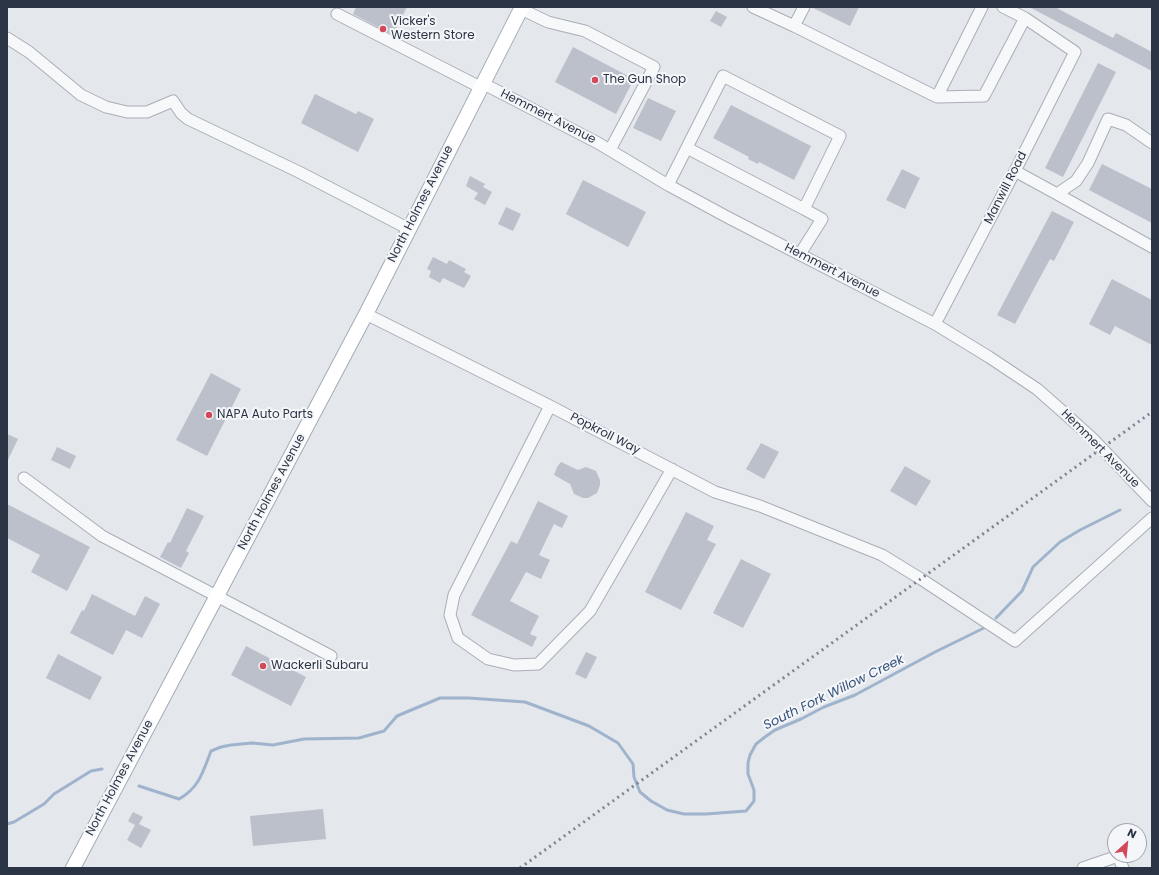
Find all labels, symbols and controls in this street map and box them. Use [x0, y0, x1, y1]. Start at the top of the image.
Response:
place label: Vicker's Western Store [391, 15, 475, 43]
marker: Vicker's Western Store [378, 24, 388, 34]
place label: The Gun Shop [603, 73, 686, 87]
marker: The Gun Shop [590, 75, 600, 85]
street label: Hemmert Avenue [498, 87, 598, 147]
street label: North Holmes Avenue [385, 143, 457, 265]
street label: Manwill Road [982, 149, 1030, 227]
street label: Hemmert Avenue [782, 241, 882, 301]
street label: Hemmert Avenue [1058, 407, 1142, 491]
place label: NAPA Auto Parts [217, 408, 313, 422]
marker: NAPA Auto Parts [204, 410, 214, 420]
street label: Popkroll Way [568, 410, 642, 458]
street label: North Holmes Avenue [235, 432, 309, 552]
water label: South Fork Willow Creek [761, 652, 907, 734]
place label: Wackerli Subaru [271, 659, 368, 673]
marker: Wackerli Subaru [258, 661, 268, 671]
street label: North Holmes Avenue [83, 718, 157, 838]
north arrow [1107, 823, 1147, 863]
text: N [1125, 824, 1139, 842]

